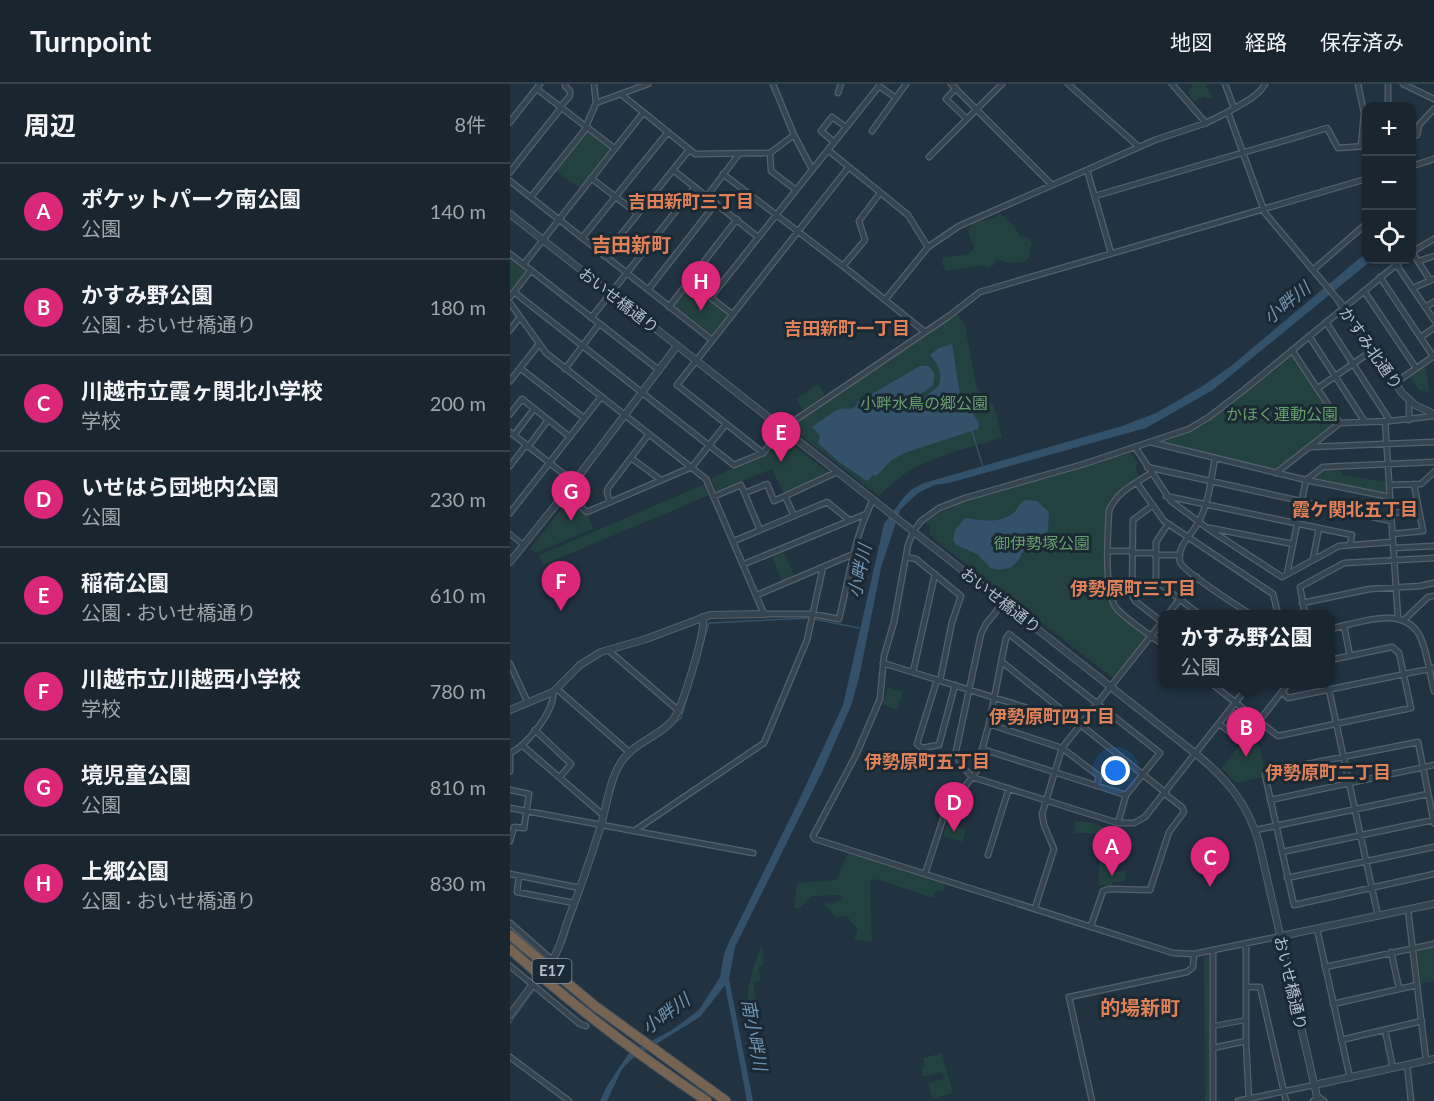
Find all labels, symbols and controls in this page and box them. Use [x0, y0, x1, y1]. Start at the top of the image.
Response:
text: Turnpoint [30, 24, 151, 58]
text: 地図 [1170, 29, 1212, 54]
text: 経路 [1245, 29, 1287, 54]
text: 保存済み [1320, 29, 1404, 54]
map controls [1362, 102, 1416, 264]
button: + [1362, 102, 1416, 156]
text: 周辺 [24, 109, 76, 141]
text: 8件 [454, 112, 486, 136]
button: − [1362, 156, 1416, 210]
text: ポケットパーク南公園 [81, 185, 301, 212]
district label: 吉田新町三丁目 [628, 190, 754, 212]
text: A [37, 199, 50, 223]
text: 140 m [430, 199, 486, 223]
button: locate [1362, 210, 1416, 264]
text: 公園 [81, 216, 121, 240]
district label: 吉田新町 [591, 232, 671, 256]
pin: H [682, 262, 720, 311]
street label: おいせ橋通り [576, 263, 663, 337]
water label: 小畔川 [1258, 275, 1316, 328]
text: かすみ野公園 [81, 281, 213, 308]
text: B [37, 295, 50, 319]
text: 180 m [430, 295, 486, 319]
street label: かすみ北通り [1336, 303, 1407, 392]
text: 公園 · おいせ橋通り [81, 312, 256, 336]
district label: 吉田新町一丁目 [784, 317, 910, 339]
text: 川越市立霞ヶ関北小学校 [81, 377, 323, 404]
text: C [37, 391, 50, 415]
text: 200 m [430, 391, 486, 415]
park label: 小畔水鳥の郷公園 [860, 393, 988, 412]
park label: かほく運動公園 [1226, 404, 1338, 423]
text: 学校 [81, 408, 121, 432]
pin: E [762, 412, 800, 462]
pin: G [552, 472, 590, 521]
text: いせはら団地内公園 [81, 473, 279, 500]
text: D [36, 487, 51, 511]
text: 230 m [430, 487, 486, 511]
district label: 霞ケ関北五丁目 [1292, 498, 1418, 520]
text: 公園 [81, 504, 121, 528]
park label: 御伊勢塚公園 [994, 533, 1090, 552]
water label: 小畔川 [843, 540, 876, 599]
pin: F [542, 562, 580, 611]
street label: おいせ橋通り [958, 563, 1045, 637]
text: 稲荷公園 [81, 569, 169, 596]
district label: 伊勢原町三丁目 [1070, 577, 1196, 599]
text: E [38, 583, 49, 607]
text: 610 m [430, 583, 486, 607]
text: 公園 · おいせ橋通り [81, 600, 256, 624]
popup [1158, 610, 1335, 688]
text: かすみ野公園 [1180, 623, 1313, 650]
text: 公園 [1180, 654, 1220, 678]
text: 川越市立川越西小学校 [81, 665, 301, 692]
text: F [38, 679, 49, 703]
text: 780 m [430, 679, 486, 703]
text: 学校 [81, 696, 121, 720]
district label: 伊勢原町四丁目 [989, 705, 1115, 727]
pin: B [1226, 708, 1266, 757]
district label: 伊勢原町五丁目 [864, 750, 990, 772]
your location [1101, 756, 1130, 785]
text: 境児童公園 [81, 761, 191, 788]
district label: 伊勢原町二丁目 [1265, 761, 1391, 783]
text: G [36, 775, 51, 799]
text: 810 m [430, 775, 486, 799]
pin: D [934, 782, 974, 832]
text: 公園 [81, 792, 121, 816]
pin: A [1092, 826, 1132, 876]
pin: C [1190, 838, 1230, 887]
text: 上郷公園 [81, 857, 169, 884]
text: H [36, 871, 51, 895]
text: 830 m [430, 871, 486, 895]
text: 公園 · おいせ橋通り [81, 888, 256, 912]
street label: おいせ橋通り [1271, 934, 1312, 1032]
road number: E17 [532, 959, 572, 983]
water label: 小畔川 [637, 987, 695, 1038]
district label: 的場新町 [1100, 995, 1180, 1019]
water label: 南小畔川 [738, 997, 772, 1074]

